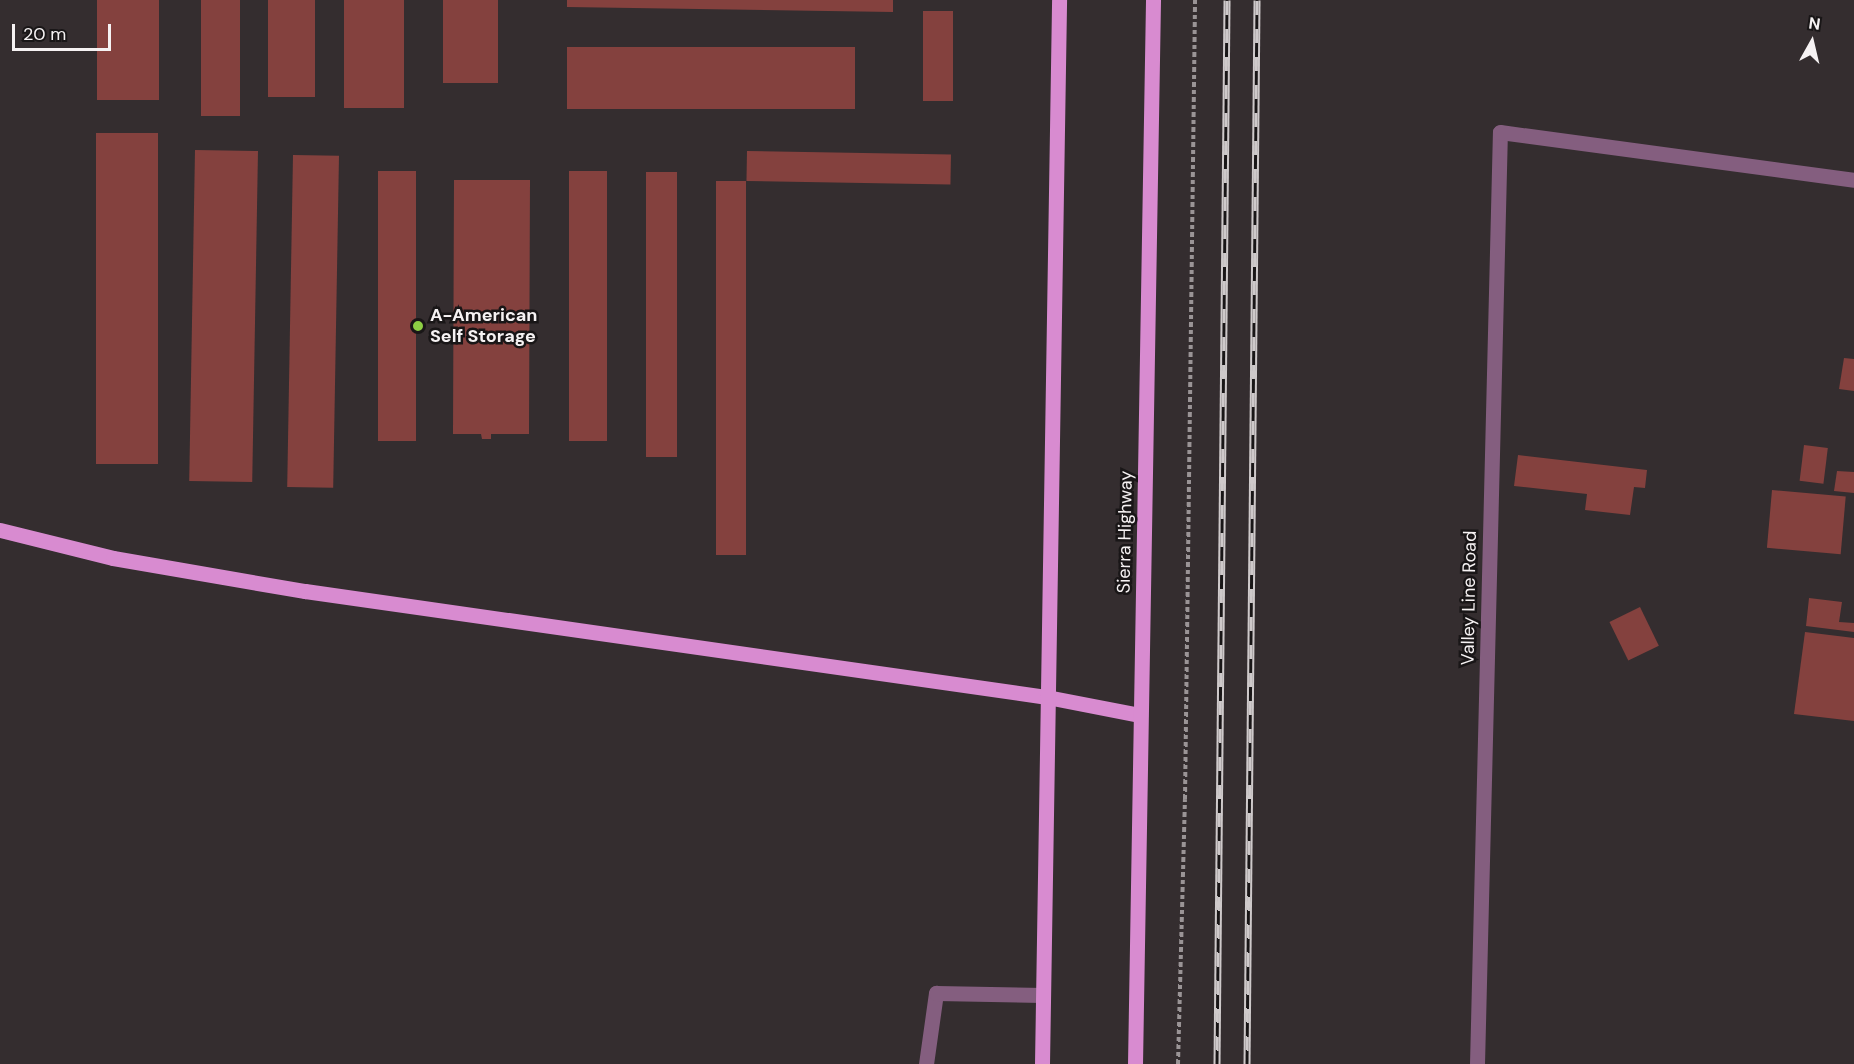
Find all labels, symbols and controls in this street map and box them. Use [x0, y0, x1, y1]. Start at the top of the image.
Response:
scale bar [15, 12, 114, 50]
north arrow [1782, 12, 1842, 72]
text: N [1807, 12, 1822, 35]
text: 20 m [23, 22, 66, 46]
place label: A-American Self Storage [430, 305, 537, 348]
marker: A-American Self Storage [411, 319, 425, 333]
street label: Sierra Highway [1113, 470, 1137, 594]
street label: Valley Line Road [1457, 531, 1481, 665]

